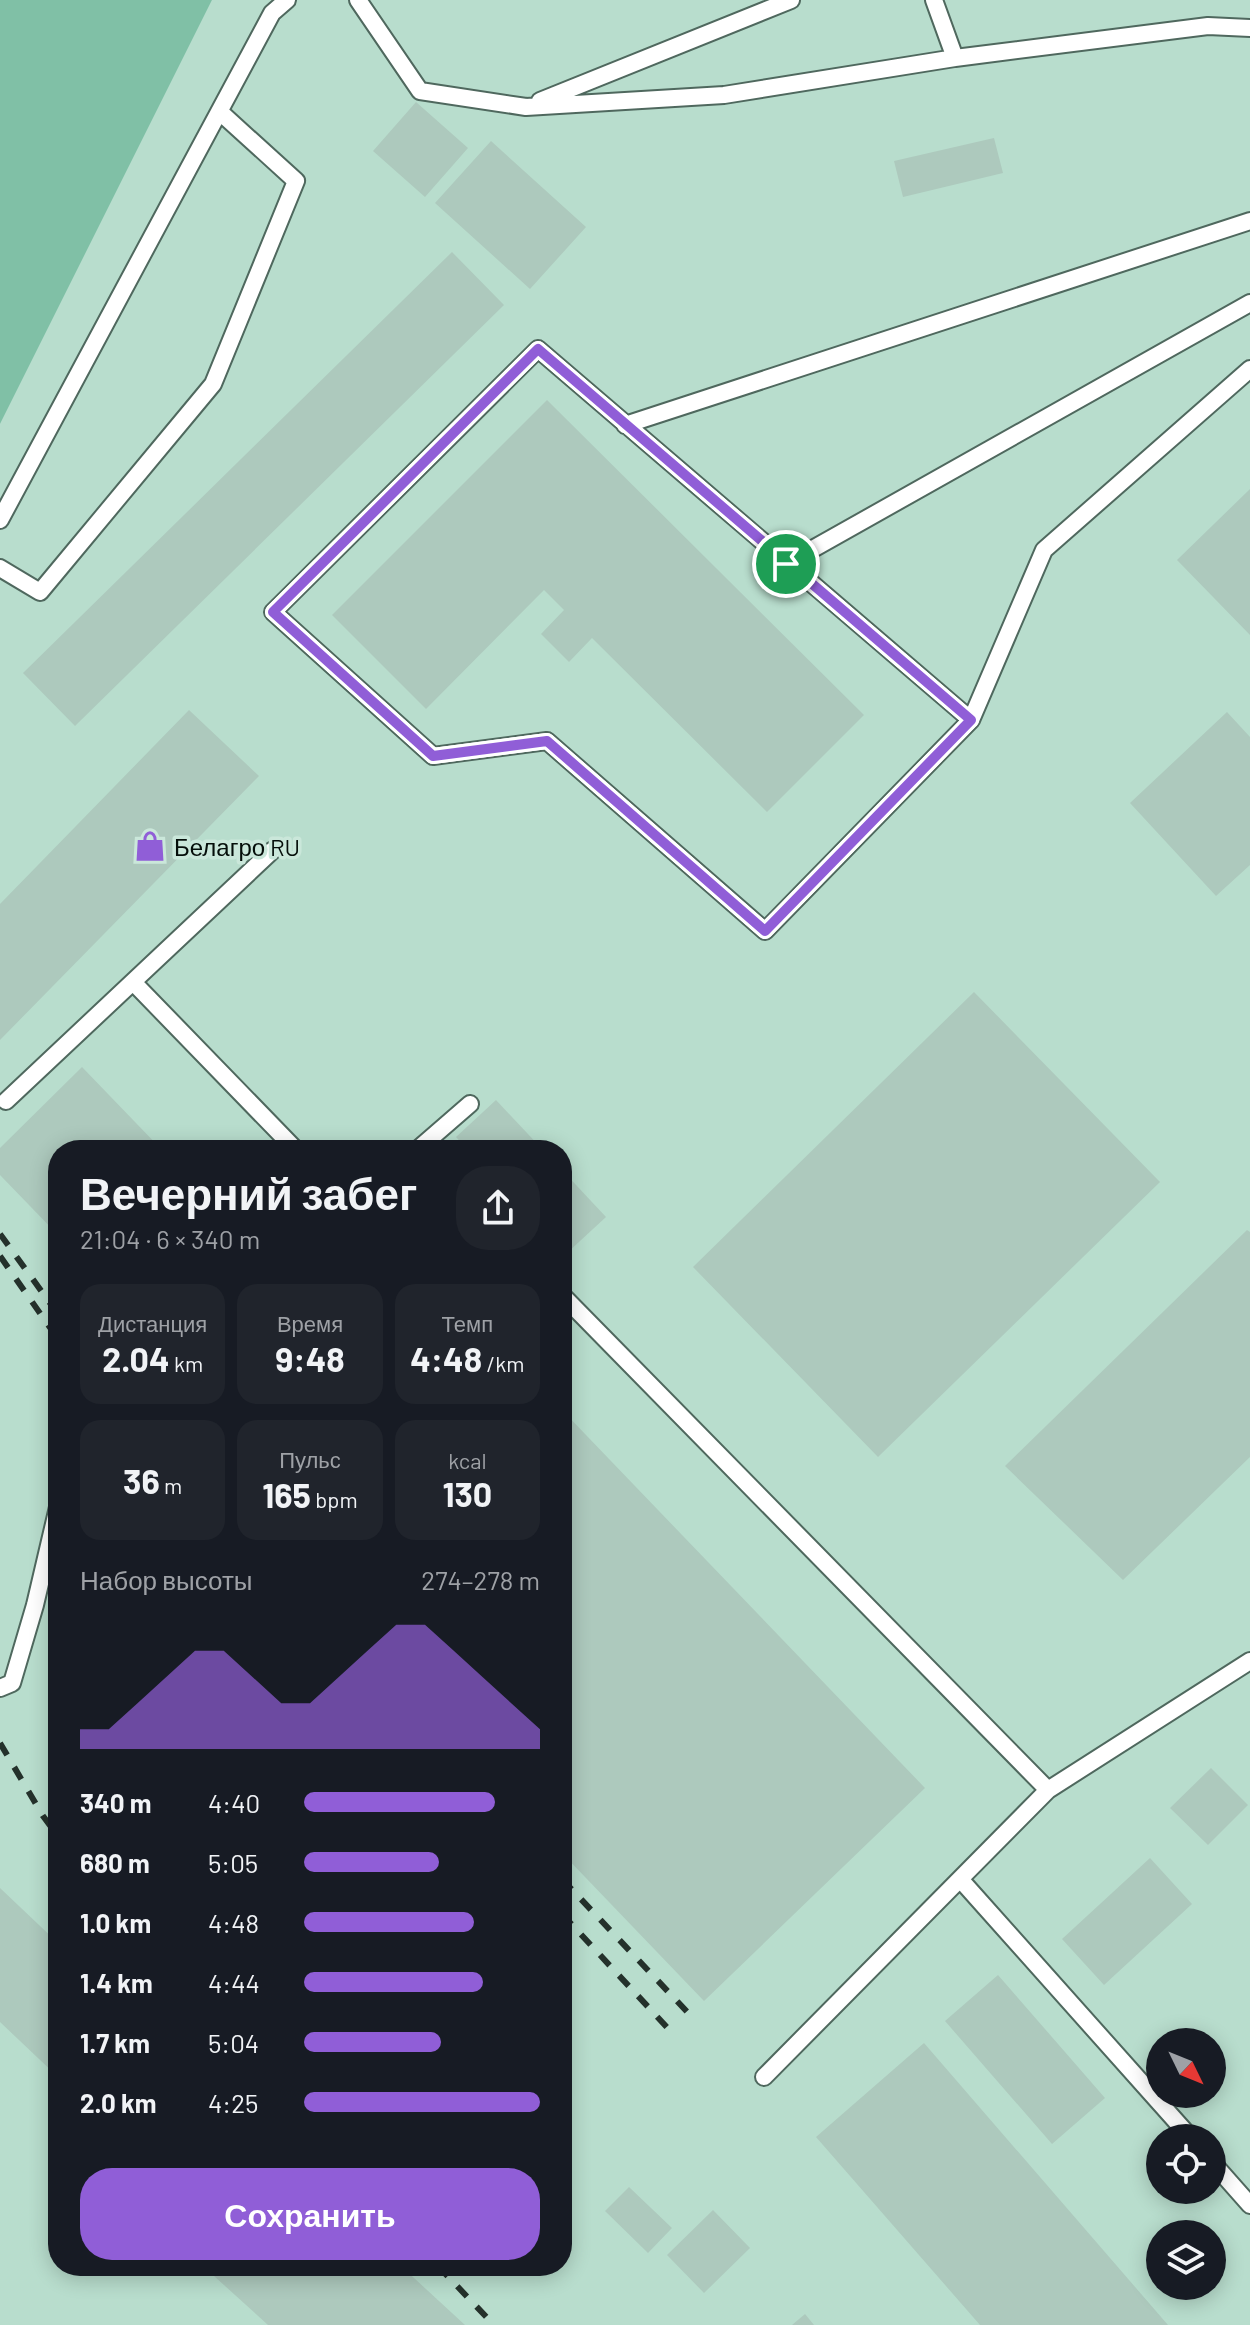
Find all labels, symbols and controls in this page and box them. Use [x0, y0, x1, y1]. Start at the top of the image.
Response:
pin [752, 530, 820, 598]
icon: arrive [764, 542, 808, 586]
shop icon: Белагро RU [133, 829, 167, 863]
place label: Белагро RU [174, 832, 300, 861]
text: Вечерний забег [80, 1166, 417, 1219]
button: share [456, 1166, 540, 1250]
text: 21:04 · 6 × 340 m [80, 1223, 260, 1254]
text: Дистанция [98, 1310, 207, 1336]
text: Время [277, 1310, 343, 1336]
text: Темп [442, 1310, 493, 1336]
text: 2.04 [102, 1338, 170, 1379]
text: 9:48 [275, 1338, 345, 1379]
text: 4:48 [410, 1338, 482, 1379]
text: km [170, 1350, 203, 1376]
text: /km [482, 1350, 524, 1376]
text: Пульс [279, 1446, 341, 1472]
text: kcal [448, 1447, 487, 1473]
text: 36 [123, 1460, 160, 1501]
text: m [160, 1472, 182, 1498]
text: 130 [442, 1473, 492, 1514]
text: 165 [262, 1474, 311, 1515]
text: bpm [311, 1486, 358, 1512]
text: Набор высоты [80, 1564, 253, 1595]
text: 274–278 m [421, 1564, 540, 1595]
text: 340 m [80, 1787, 152, 1818]
text: 4:40 [208, 1787, 260, 1818]
text: 680 m [80, 1847, 150, 1878]
text: 5:05 [208, 1847, 258, 1878]
text: 1.0 km [80, 1907, 151, 1938]
text: 4:48 [208, 1907, 259, 1938]
text: 1.4 km [80, 1967, 153, 1998]
text: 4:44 [208, 1967, 260, 1998]
text: 1.7 km [80, 2027, 150, 2058]
text: 5:04 [208, 2027, 259, 2058]
north arrow [1146, 2028, 1226, 2108]
map controls [1146, 2028, 1226, 2300]
text: 2.0 km [80, 2087, 157, 2118]
text: 4:25 [208, 2087, 258, 2118]
button: locate [1146, 2124, 1226, 2204]
button: Сохранить [80, 2168, 540, 2260]
button: layers [1146, 2220, 1226, 2300]

